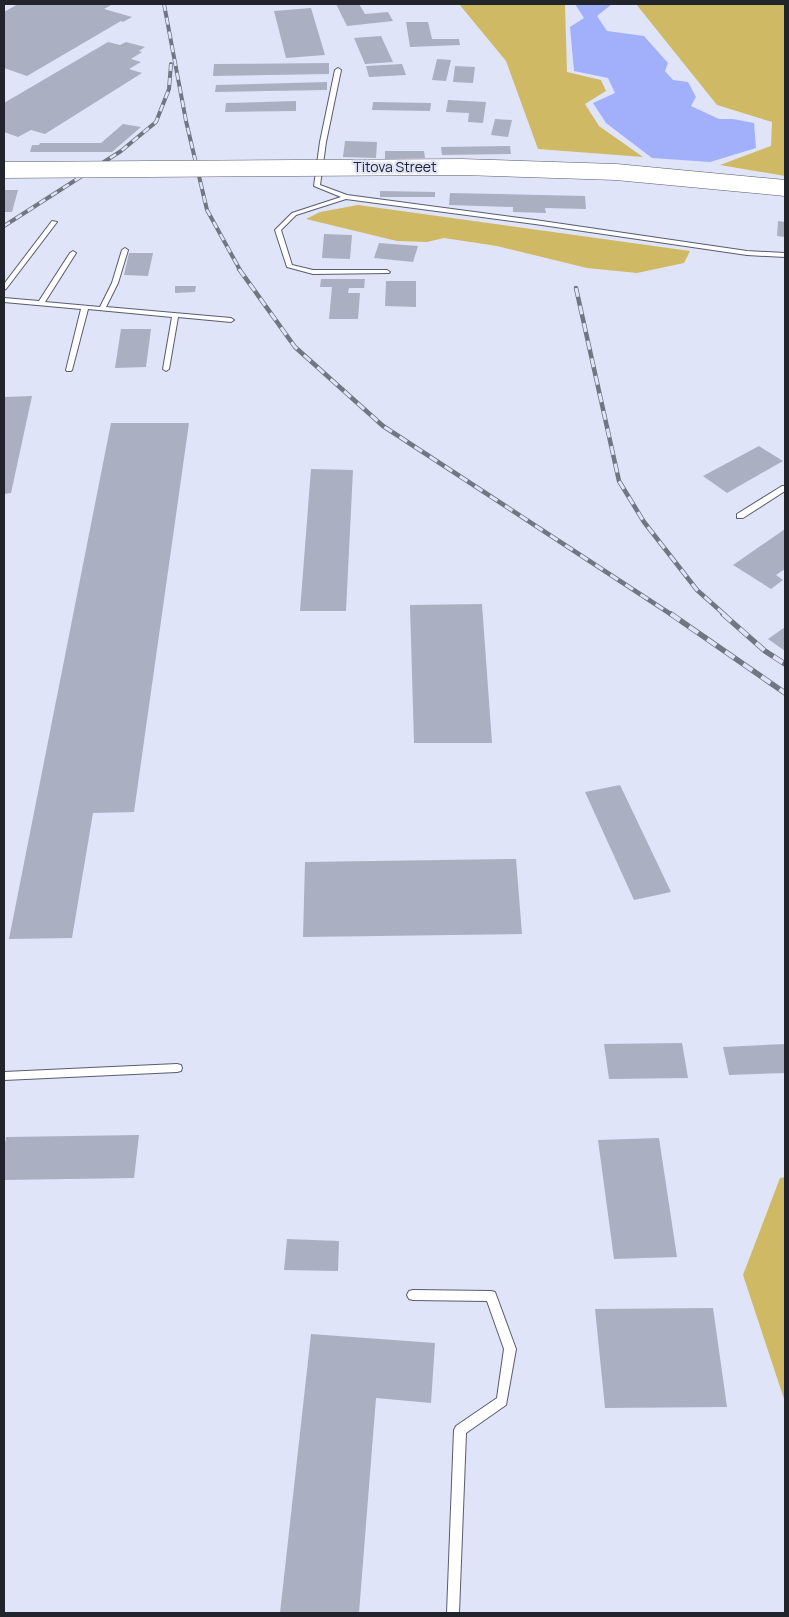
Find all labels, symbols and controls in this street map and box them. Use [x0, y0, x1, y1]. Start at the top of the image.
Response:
street label: Titova Street [353, 157, 437, 176]

